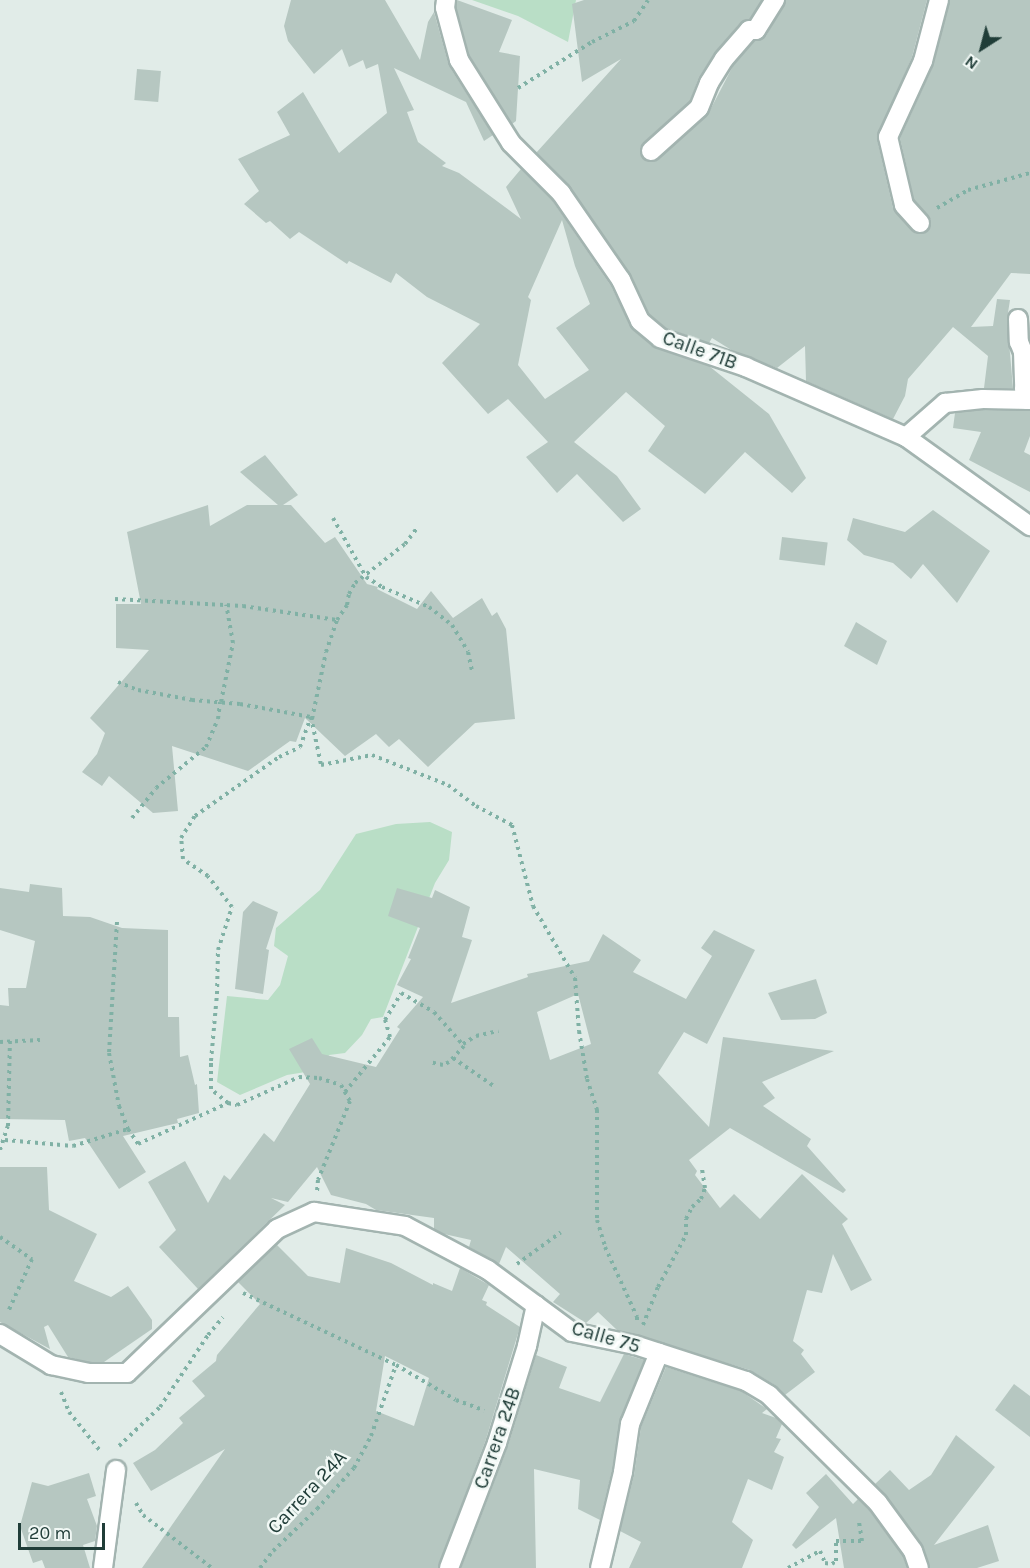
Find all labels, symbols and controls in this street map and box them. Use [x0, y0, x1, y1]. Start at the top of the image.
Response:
north arrow [952, 18, 1012, 78]
text: N [961, 52, 981, 74]
street label: Calle 71B [659, 325, 741, 375]
street label: Calle 75 [569, 1316, 643, 1358]
street label: Carrera 24B [468, 1384, 526, 1492]
street label: Carrera 24A [262, 1445, 352, 1539]
scale bar [21, 1511, 108, 1549]
text: 20 m [29, 1522, 71, 1544]

